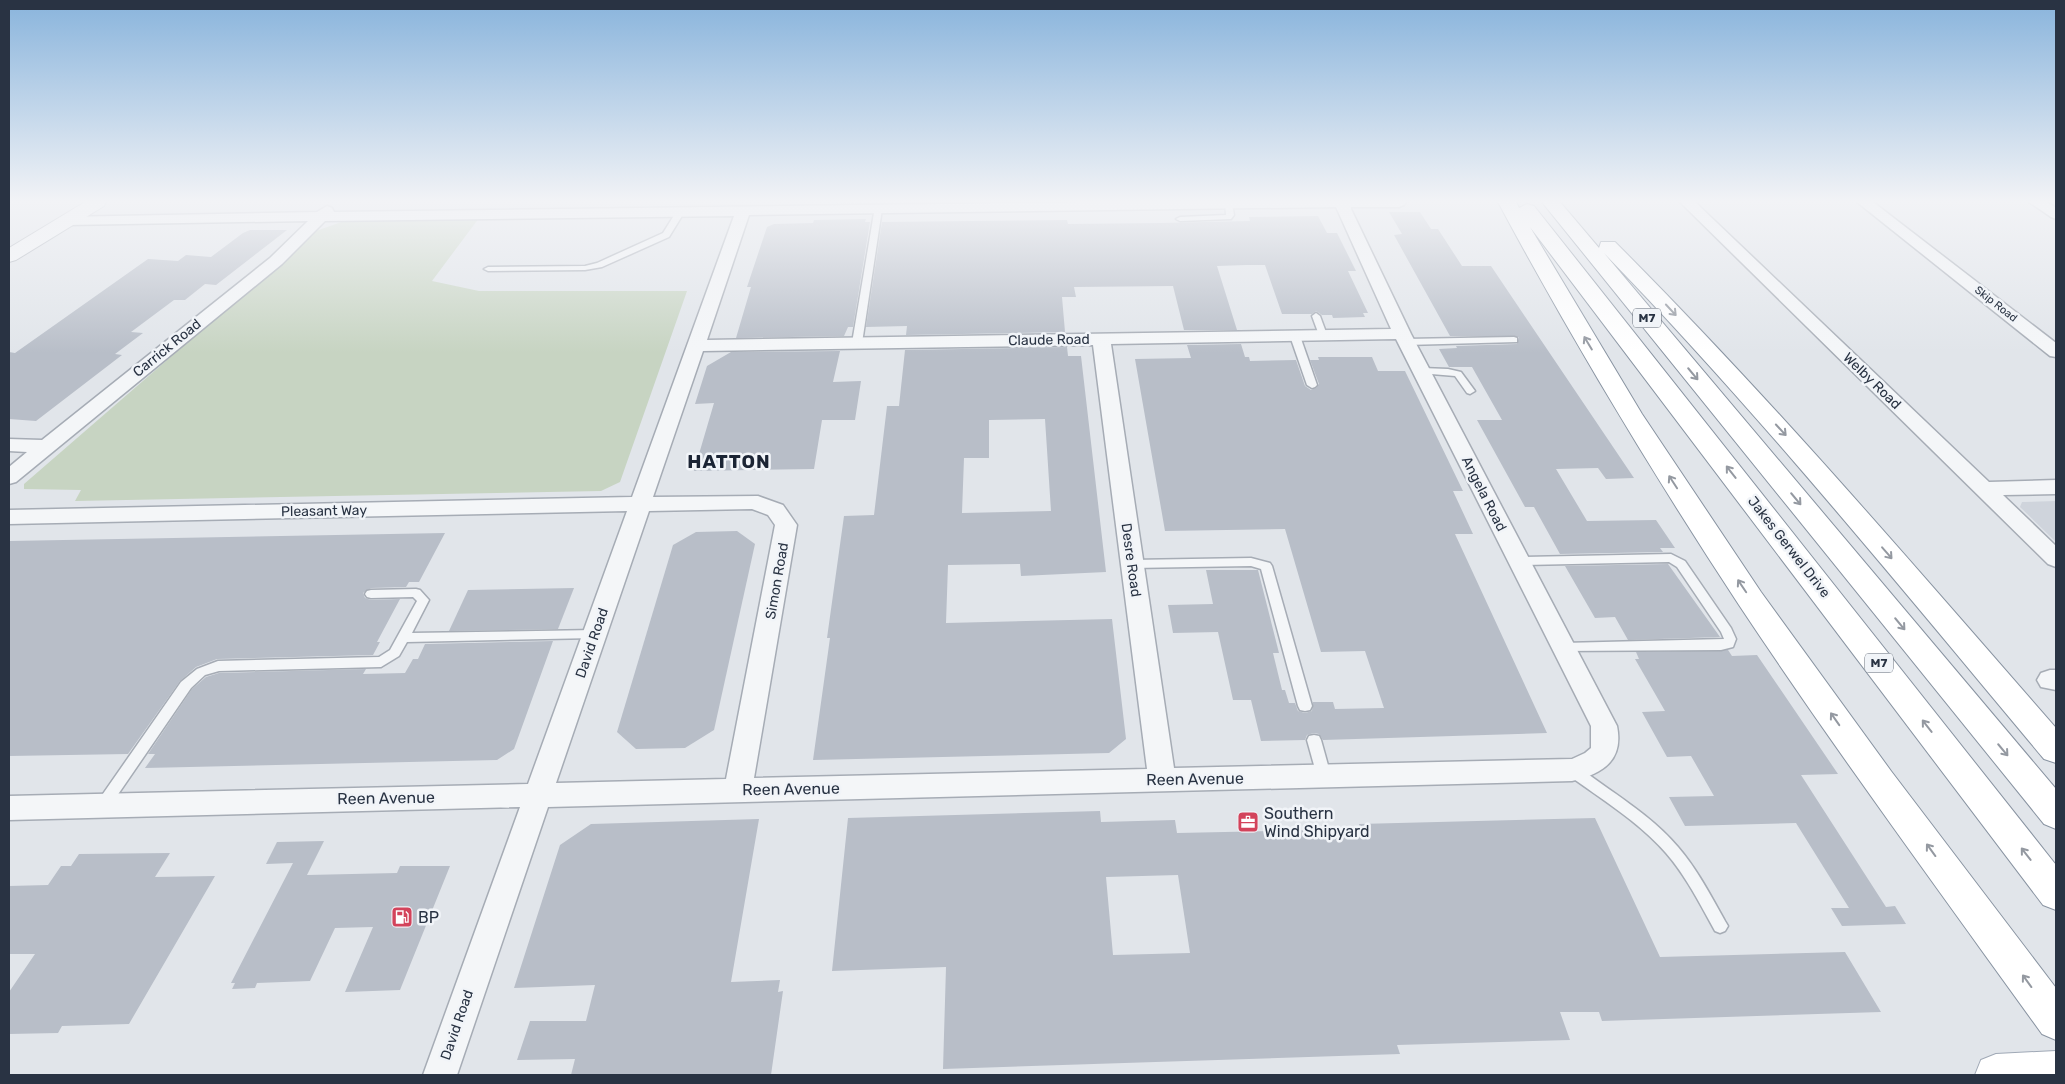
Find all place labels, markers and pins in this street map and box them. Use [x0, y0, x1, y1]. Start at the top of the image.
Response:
place label: Southern Wind Shipyard [1264, 804, 1369, 841]
office icon: Southern Wind Shipyard [1236, 810, 1260, 834]
fuel station icon: BP [390, 905, 414, 929]
place label: BP [418, 908, 439, 927]

